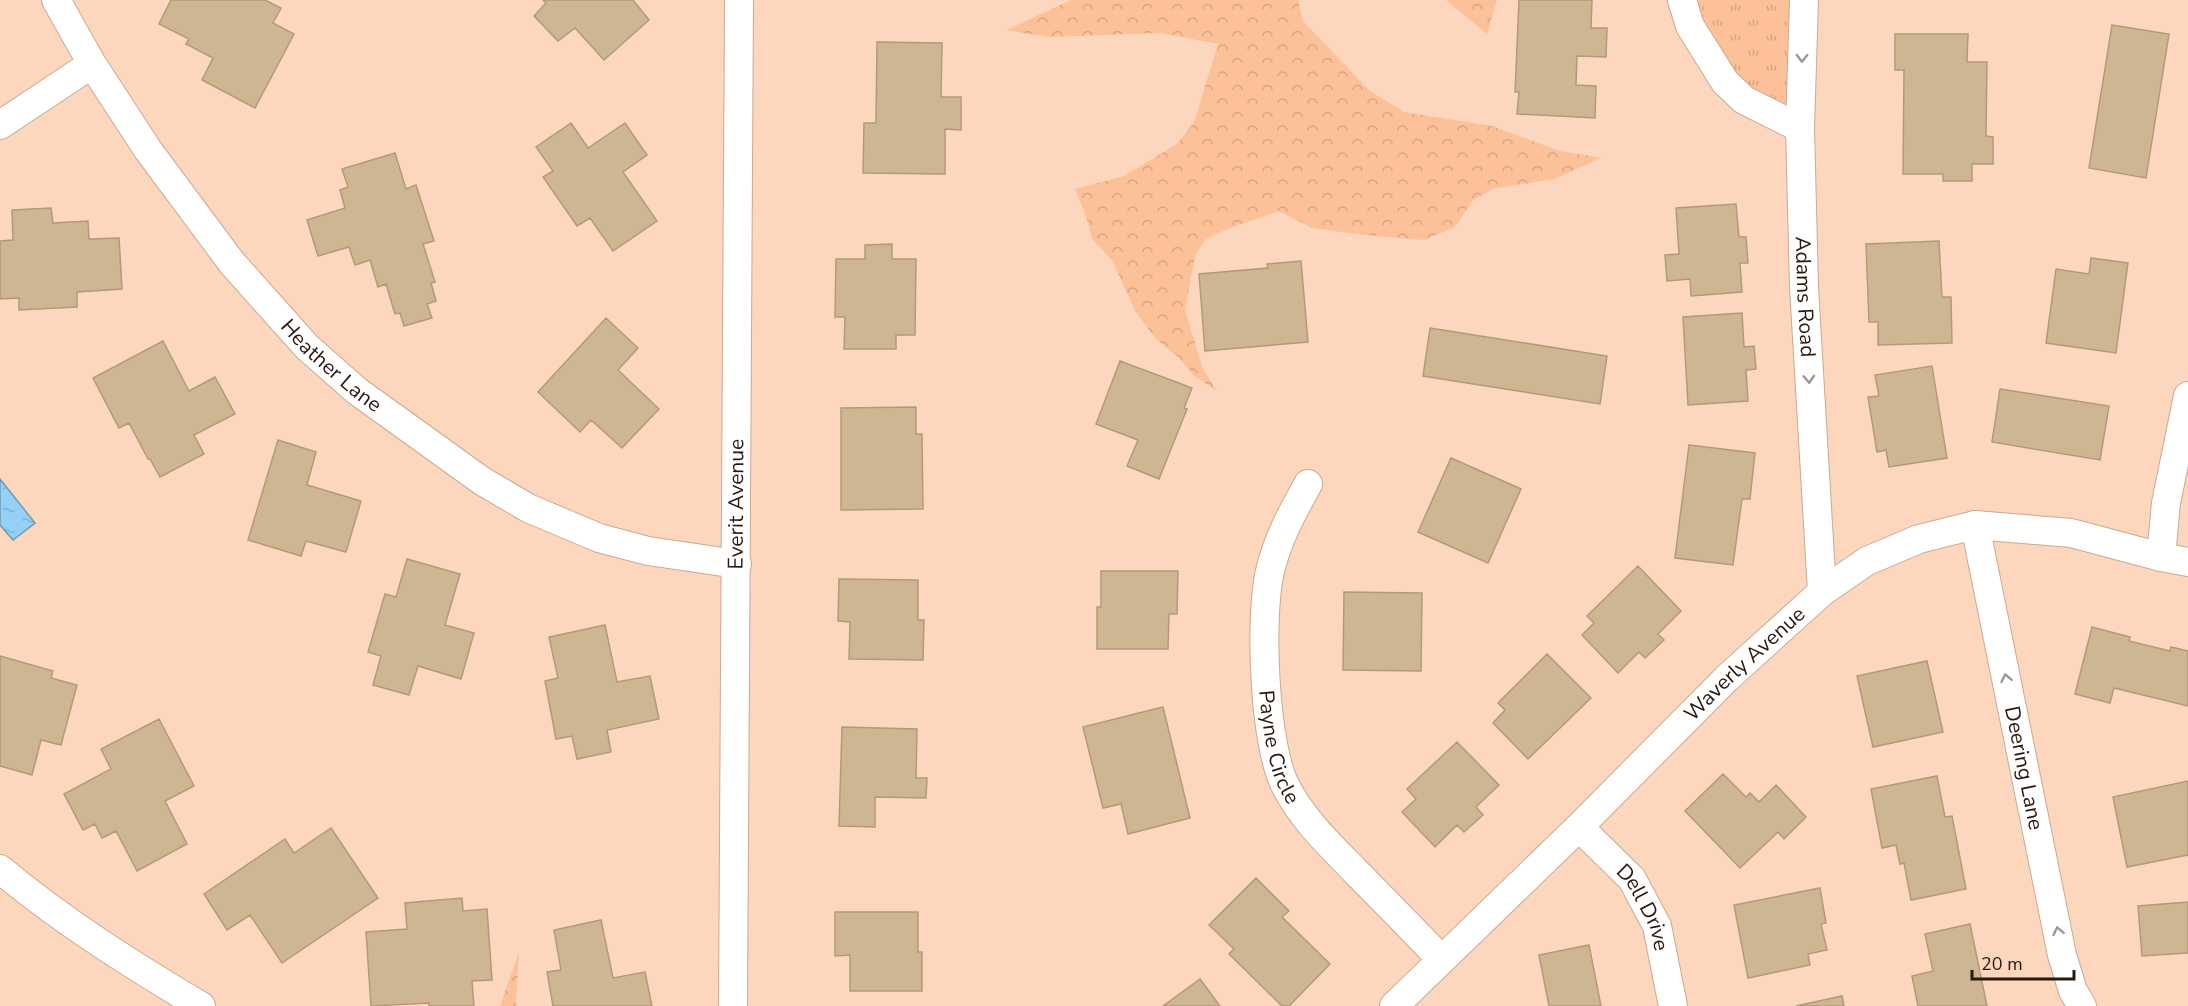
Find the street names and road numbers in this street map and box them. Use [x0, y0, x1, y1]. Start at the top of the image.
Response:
street label: Adams Road [1789, 236, 1822, 358]
street label: Heather Lane [274, 313, 388, 419]
street label: Everit Avenue [722, 439, 750, 569]
street label: Waverly Avenue [1678, 600, 1811, 727]
street label: Payne Circle [1252, 689, 1307, 809]
street label: Deering Lane [1998, 704, 2050, 832]
street label: Dell Drive [1610, 857, 1676, 953]

